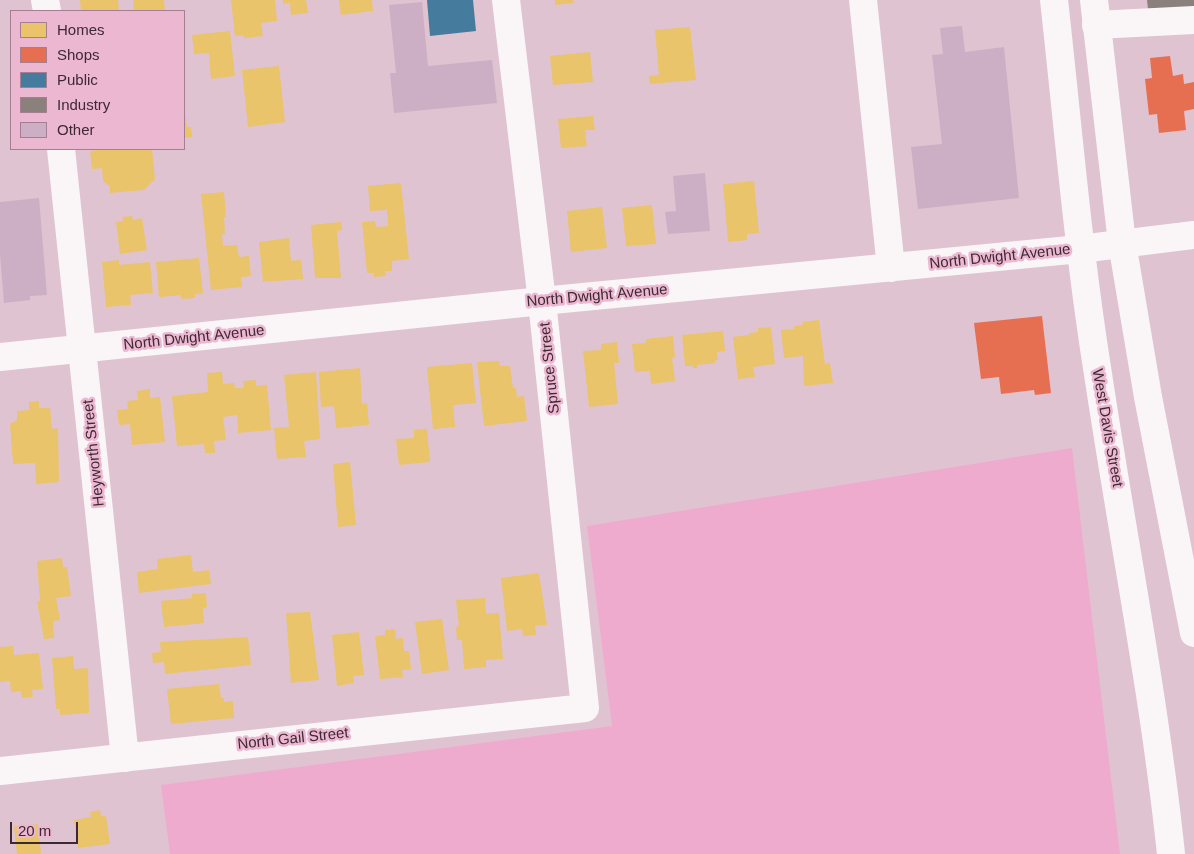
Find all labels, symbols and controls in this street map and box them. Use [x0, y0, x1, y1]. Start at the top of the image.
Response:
legend [10, 10, 185, 150]
text: Homes [57, 21, 105, 38]
text: Shops [57, 46, 100, 63]
text: Public [57, 71, 98, 88]
text: Industry [57, 96, 110, 113]
text: Other [57, 121, 95, 138]
street label: North Dwight Avenue [929, 241, 1071, 273]
street label: North Dwight Avenue [526, 281, 668, 311]
street label: Spruce Street [536, 321, 564, 415]
street label: North Dwight Avenue [123, 322, 265, 354]
street label: West Davis Street [1088, 367, 1126, 489]
street label: Heyworth Street [79, 399, 109, 507]
street label: North Gail Street [237, 724, 349, 754]
scale bar [12, 812, 80, 844]
text: 20 m [18, 822, 51, 839]

